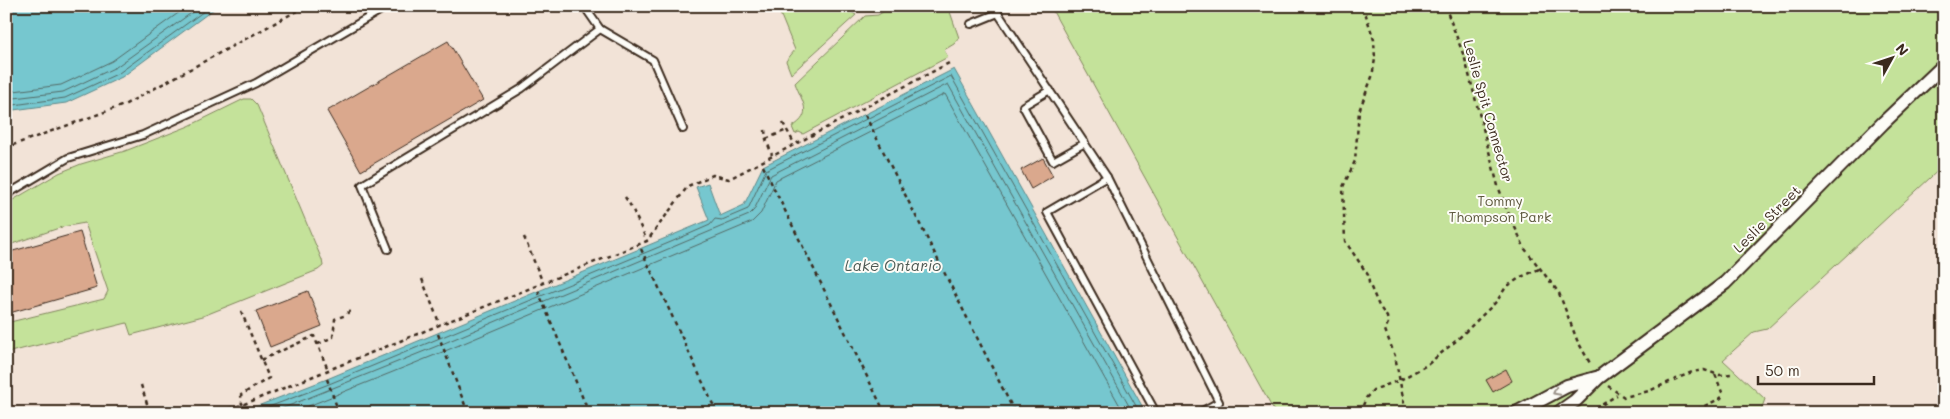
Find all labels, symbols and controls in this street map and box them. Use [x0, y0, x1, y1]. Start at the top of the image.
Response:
north arrow [1868, 32, 1918, 82]
street label: Leslie Spit Connector [1459, 37, 1518, 184]
text: N [1892, 39, 1913, 60]
street label: Leslie Street [1729, 181, 1805, 257]
park label: Tommy Thompson Park [1449, 191, 1551, 226]
water label: Lake Ontario [845, 255, 941, 275]
scale bar [1758, 354, 1874, 386]
text: 50 m [1765, 360, 1800, 380]
one-way arrow [1552, 386, 1561, 396]

